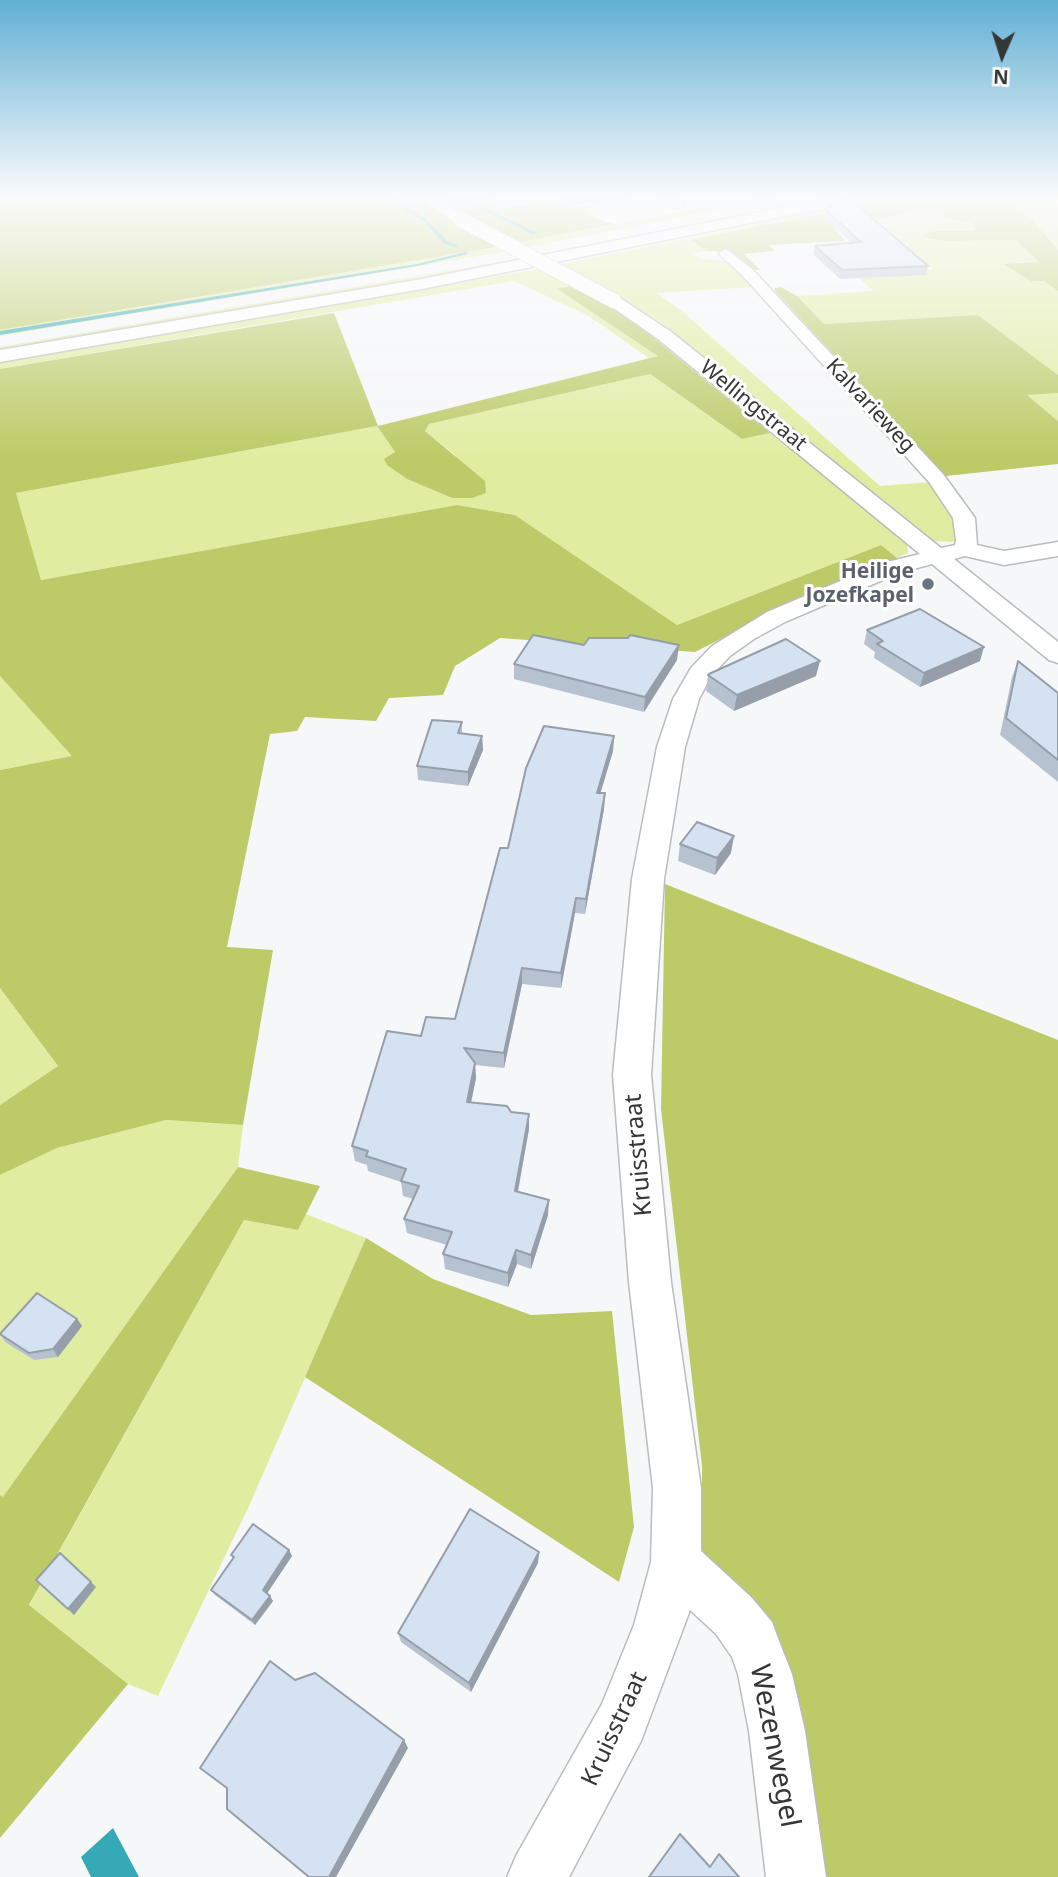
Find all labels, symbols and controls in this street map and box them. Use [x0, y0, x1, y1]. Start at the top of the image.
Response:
north arrow [967, 21, 1037, 91]
text: N [993, 64, 1009, 90]
street label: Kalvarieweg [820, 354, 920, 458]
street label: Wellingstraat [695, 355, 811, 457]
place label: Heilige Jozefkapel [805, 559, 914, 609]
marker: Heilige Jozefkapel [920, 576, 936, 592]
street label: Kruisstraat [619, 1093, 659, 1217]
street label: Wezenwegel [742, 1662, 806, 1830]
street label: Kruisstraat [576, 1667, 654, 1791]

